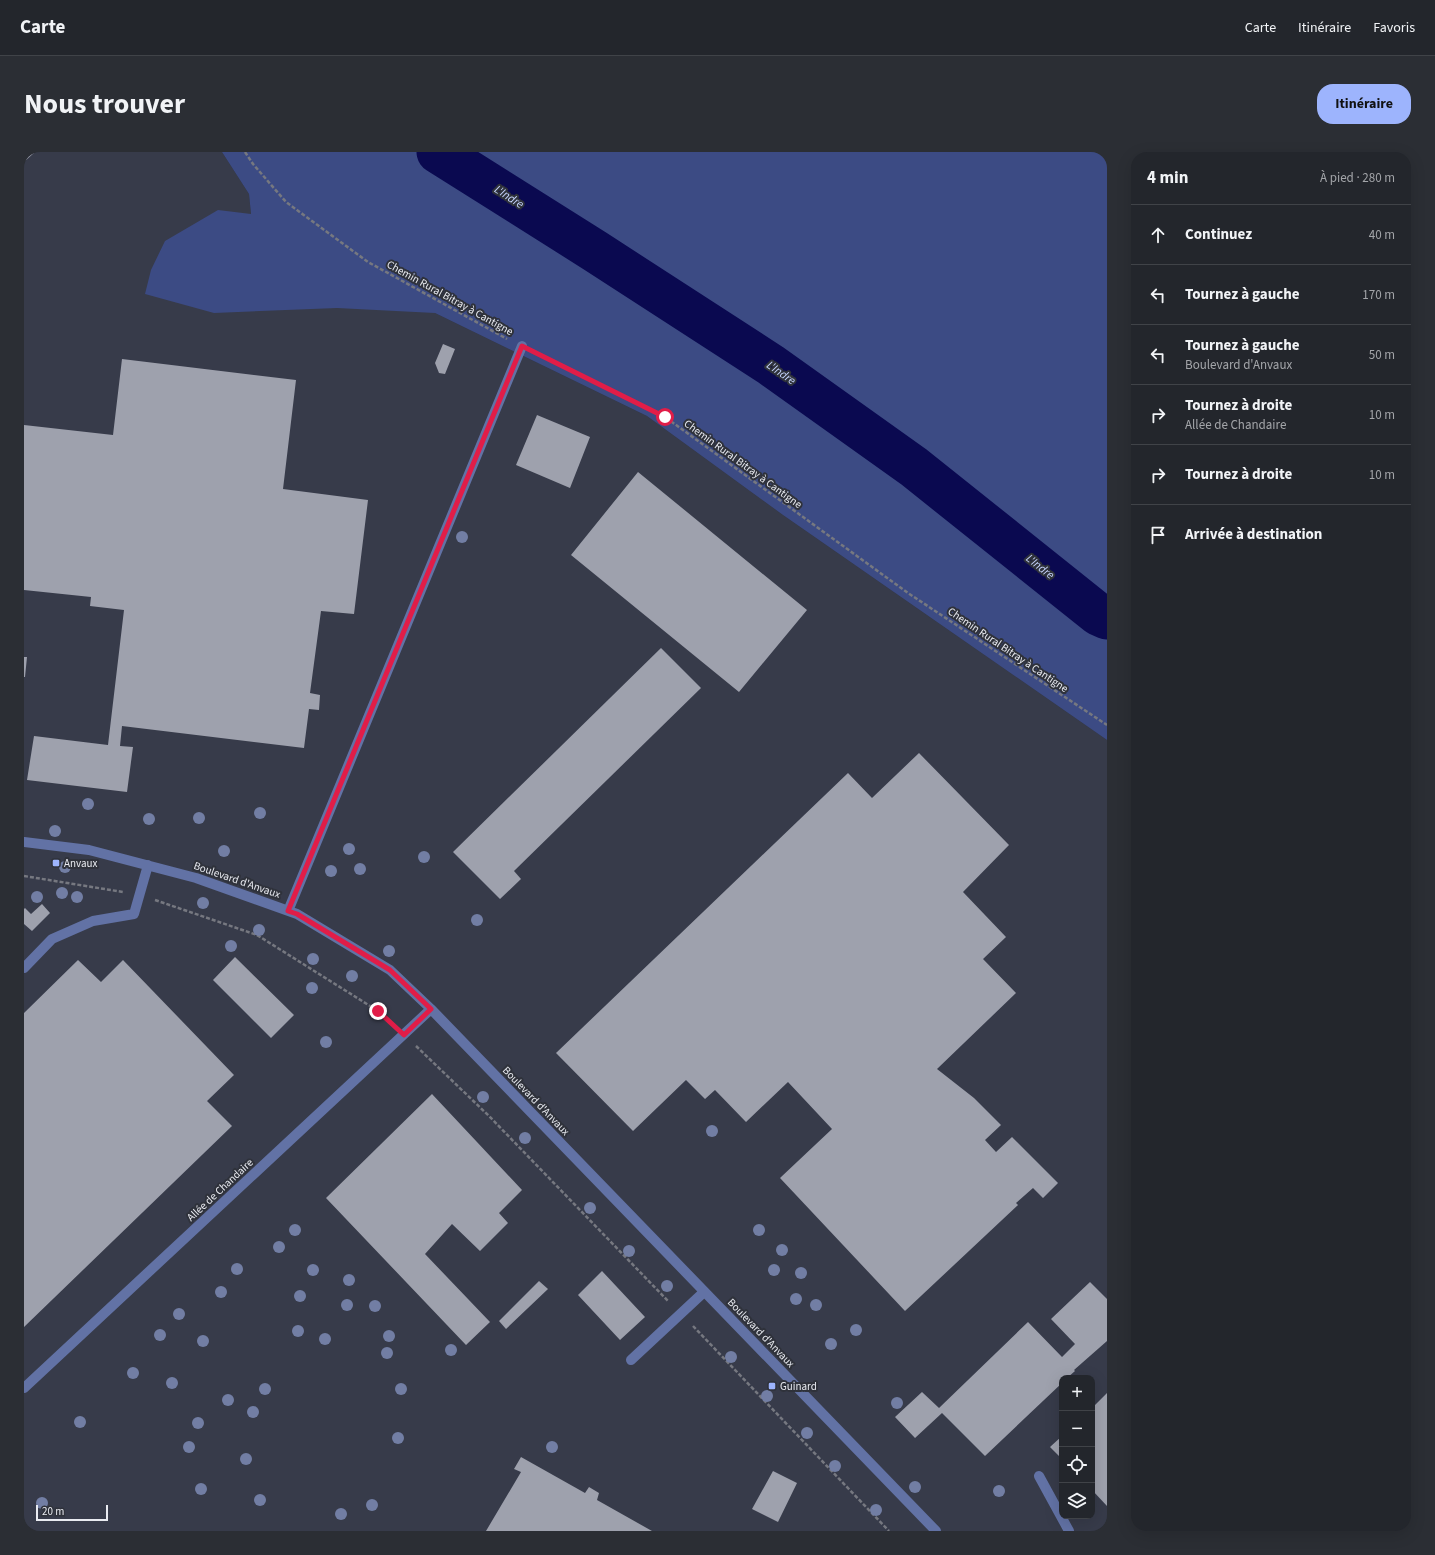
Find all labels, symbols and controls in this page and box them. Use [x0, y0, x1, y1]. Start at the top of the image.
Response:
text: Carte [20, 14, 65, 41]
text: Carte [1245, 18, 1276, 38]
text: Itinéraire [1298, 18, 1351, 38]
text: Favoris [1373, 18, 1415, 38]
text: Nous trouver [24, 84, 185, 124]
button: Itinéraire [1317, 84, 1411, 124]
text: 4 min [1147, 166, 1188, 190]
text: À pied · 280 m [1320, 169, 1395, 187]
water label: L'Indre [491, 181, 527, 213]
icon: ahead [1147, 224, 1169, 246]
text: Continuez [1185, 224, 1252, 245]
text: 40 m [1369, 226, 1395, 244]
street label: Chemin Rural Bitray à Cantigne [384, 257, 516, 339]
icon: left [1147, 284, 1169, 306]
text: Tournez à gauche [1185, 284, 1300, 305]
text: 170 m [1362, 286, 1395, 304]
text: Tournez à gauche [1185, 335, 1300, 356]
icon: left [1147, 344, 1169, 366]
text: 50 m [1369, 346, 1395, 364]
text: Boulevard d'Anvaux [1185, 356, 1292, 374]
water label: L'Indre [763, 357, 799, 389]
text: Tournez à droite [1185, 395, 1292, 416]
icon: right [1147, 404, 1169, 426]
text: 10 m [1369, 406, 1395, 424]
route start [656, 408, 674, 426]
street label: Chemin Rural Bitray à Cantigne [681, 416, 805, 512]
text: Allée de Chandaire [1185, 416, 1286, 434]
icon: right [1147, 464, 1169, 486]
text: Tournez à droite [1185, 464, 1292, 485]
text: 10 m [1369, 466, 1395, 484]
icon: arrive [1147, 524, 1169, 546]
text: Arrivée à destination [1185, 524, 1322, 545]
water label: L'Indre [1022, 550, 1058, 584]
street label: Chemin Rural Bitray à Cantigne [945, 604, 1072, 696]
place label: Anvaux [64, 856, 97, 871]
marker: Anvaux [51, 858, 61, 868]
street label: Boulevard d'Anvaux [192, 858, 282, 902]
route end [369, 1002, 387, 1020]
street label: Boulevard d'Anvaux [499, 1063, 573, 1139]
street label: Allée de Chandaire [184, 1155, 257, 1225]
street label: Boulevard d'Anvaux [724, 1295, 798, 1371]
map controls [1059, 1375, 1095, 1519]
button: + [1059, 1375, 1095, 1411]
place label: Guinard [780, 1379, 817, 1394]
marker: Guinard [767, 1381, 777, 1391]
button: − [1059, 1411, 1095, 1447]
button: locate [1059, 1447, 1095, 1483]
button: layers [1059, 1483, 1095, 1519]
scale bar [36, 1503, 108, 1522]
text: 20 m [42, 1504, 64, 1519]

